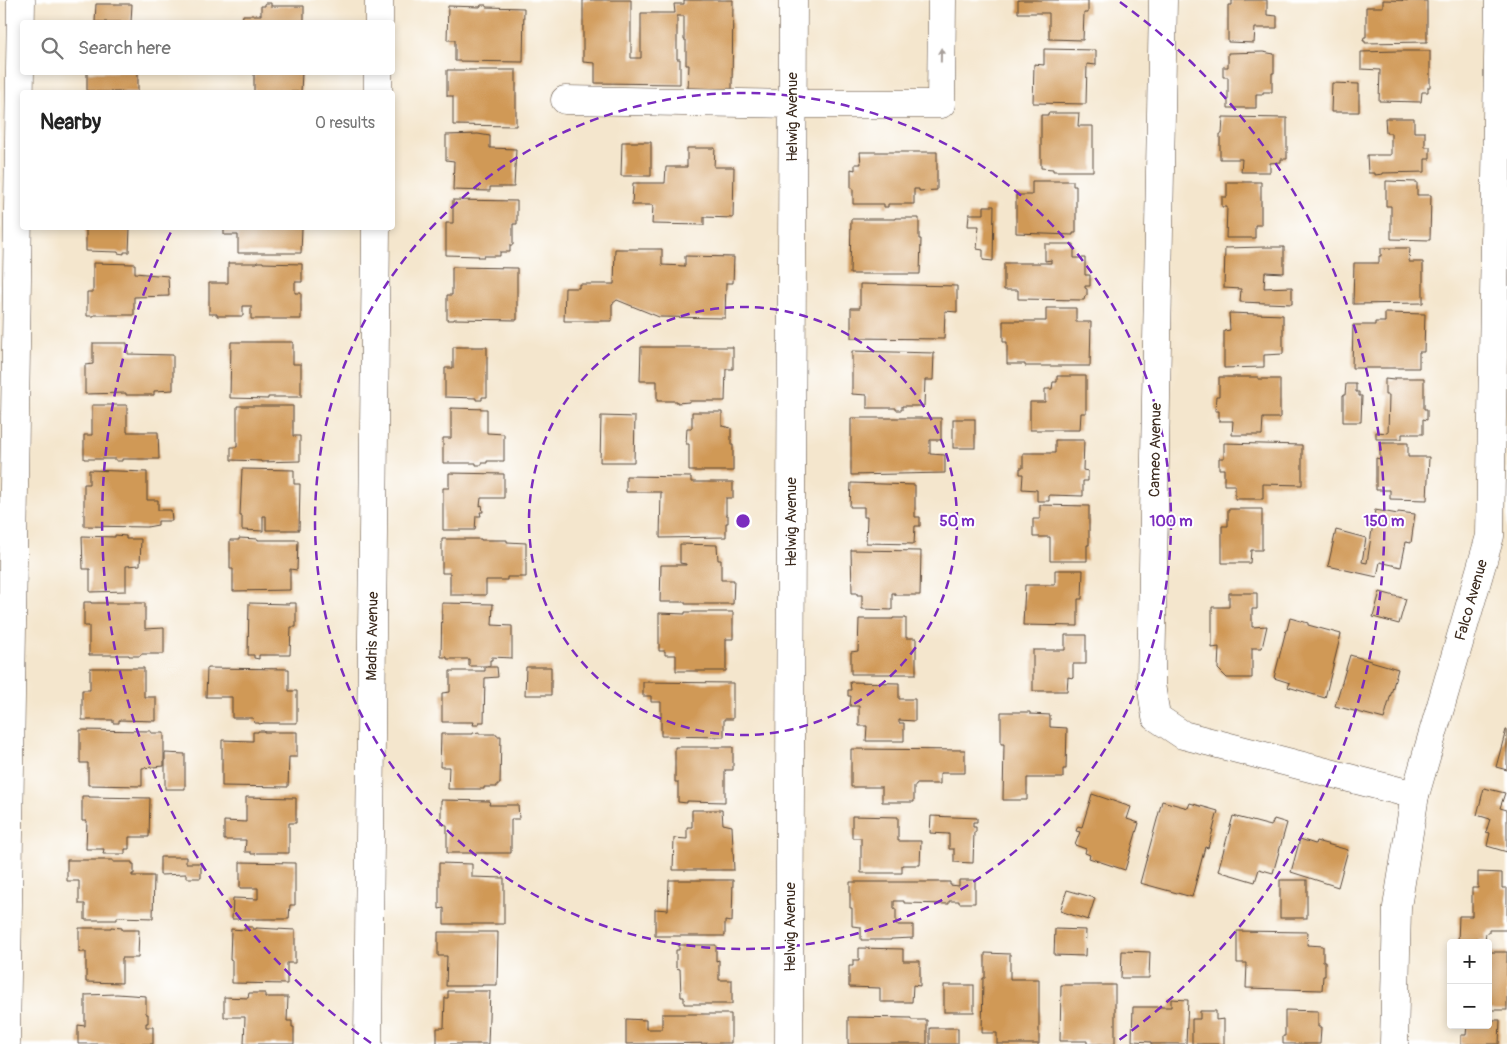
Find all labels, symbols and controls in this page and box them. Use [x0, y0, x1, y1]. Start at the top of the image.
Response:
search box [20, 20, 395, 75]
icon: search [38, 34, 66, 62]
text: Search here [78, 36, 171, 60]
one-way arrow [938, 47, 946, 63]
street label: Helwig Avenue [783, 72, 802, 162]
text: Nearby [40, 109, 101, 136]
text: 0 results [315, 113, 375, 133]
street label: Cameo Avenue [1145, 402, 1166, 497]
street label: Helwig Avenue [782, 477, 801, 567]
centre of rings [734, 512, 752, 530]
text: 50 m [940, 512, 974, 531]
text: 100 m [1150, 512, 1192, 531]
text: 150 m [1364, 512, 1404, 531]
street label: Falco Avenue [1451, 557, 1492, 643]
street label: Madris Avenue [362, 591, 383, 681]
street label: Helwig Avenue [781, 882, 800, 972]
map controls [1447, 939, 1492, 1029]
button: + [1447, 939, 1492, 984]
button: − [1447, 984, 1492, 1029]

